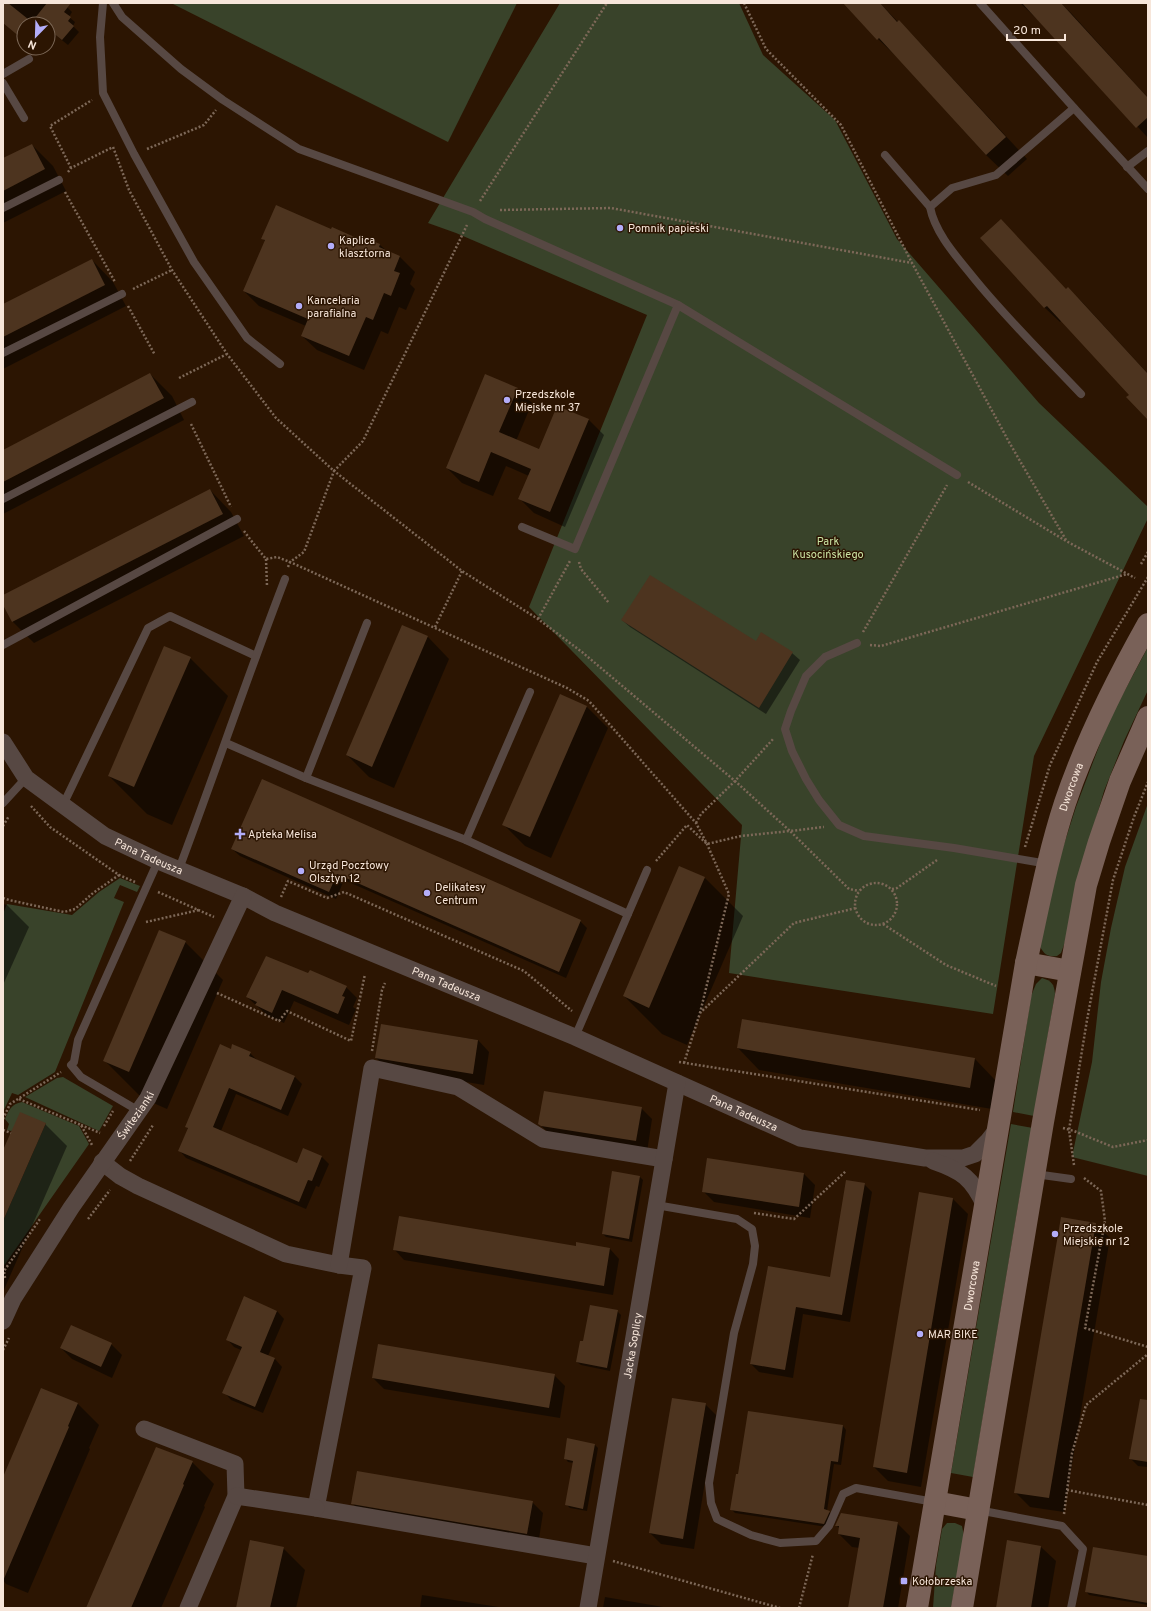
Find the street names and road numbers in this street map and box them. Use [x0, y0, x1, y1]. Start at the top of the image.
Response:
street label: Dworcowa [1057, 761, 1087, 813]
street label: Pana Tadeusza [112, 836, 185, 878]
street label: Pana Tadeusza [410, 964, 483, 1005]
street label: Świtezianki [114, 1089, 158, 1143]
street label: Pana Tadeusza [707, 1092, 780, 1135]
street label: Dworcowa [961, 1259, 984, 1312]
street label: Jacka Soplicy [621, 1311, 646, 1380]

